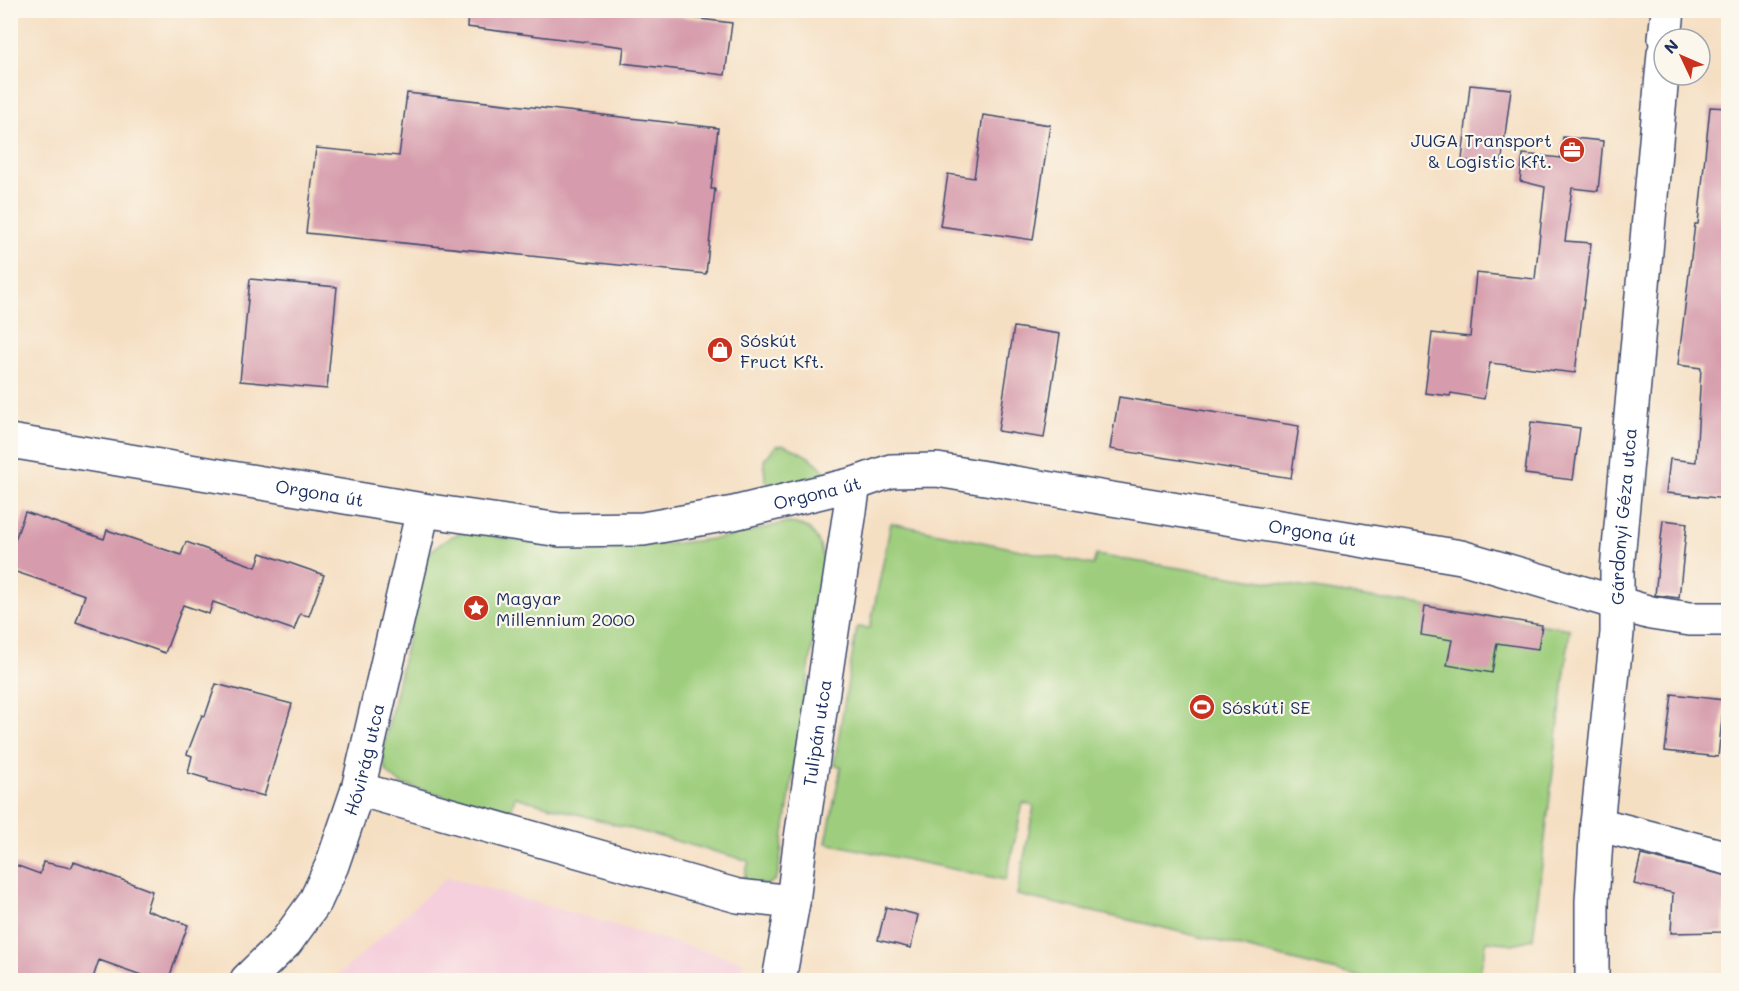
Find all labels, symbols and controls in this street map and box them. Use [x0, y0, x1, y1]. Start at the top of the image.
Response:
north arrow [1652, 27, 1712, 87]
text: N [1659, 35, 1683, 58]
place label: JUGA Transport & Logistic Kft. [1411, 128, 1552, 173]
office icon: JUGA Transport & Logistic Kft. [1557, 135, 1587, 165]
place label: Sóskút Fruct Kft. [740, 328, 824, 373]
shop icon: Sóskút Fruct Kft. [705, 335, 735, 365]
street label: Gárdonyi Géza utca [1605, 427, 1642, 605]
street label: Orgona út [771, 471, 864, 515]
street label: Orgona út [274, 474, 366, 512]
street label: Orgona út [1267, 513, 1359, 552]
place label: Magyar Millennium 2000 [496, 586, 635, 631]
place icon: Magyar Millennium 2000 [461, 593, 491, 623]
street label: Tulipán utca [797, 678, 837, 788]
sports icon: Sóskúti SE [1187, 692, 1217, 722]
place label: Sóskúti SE [1222, 695, 1311, 719]
street label: Hóvirág utca [338, 701, 390, 819]

